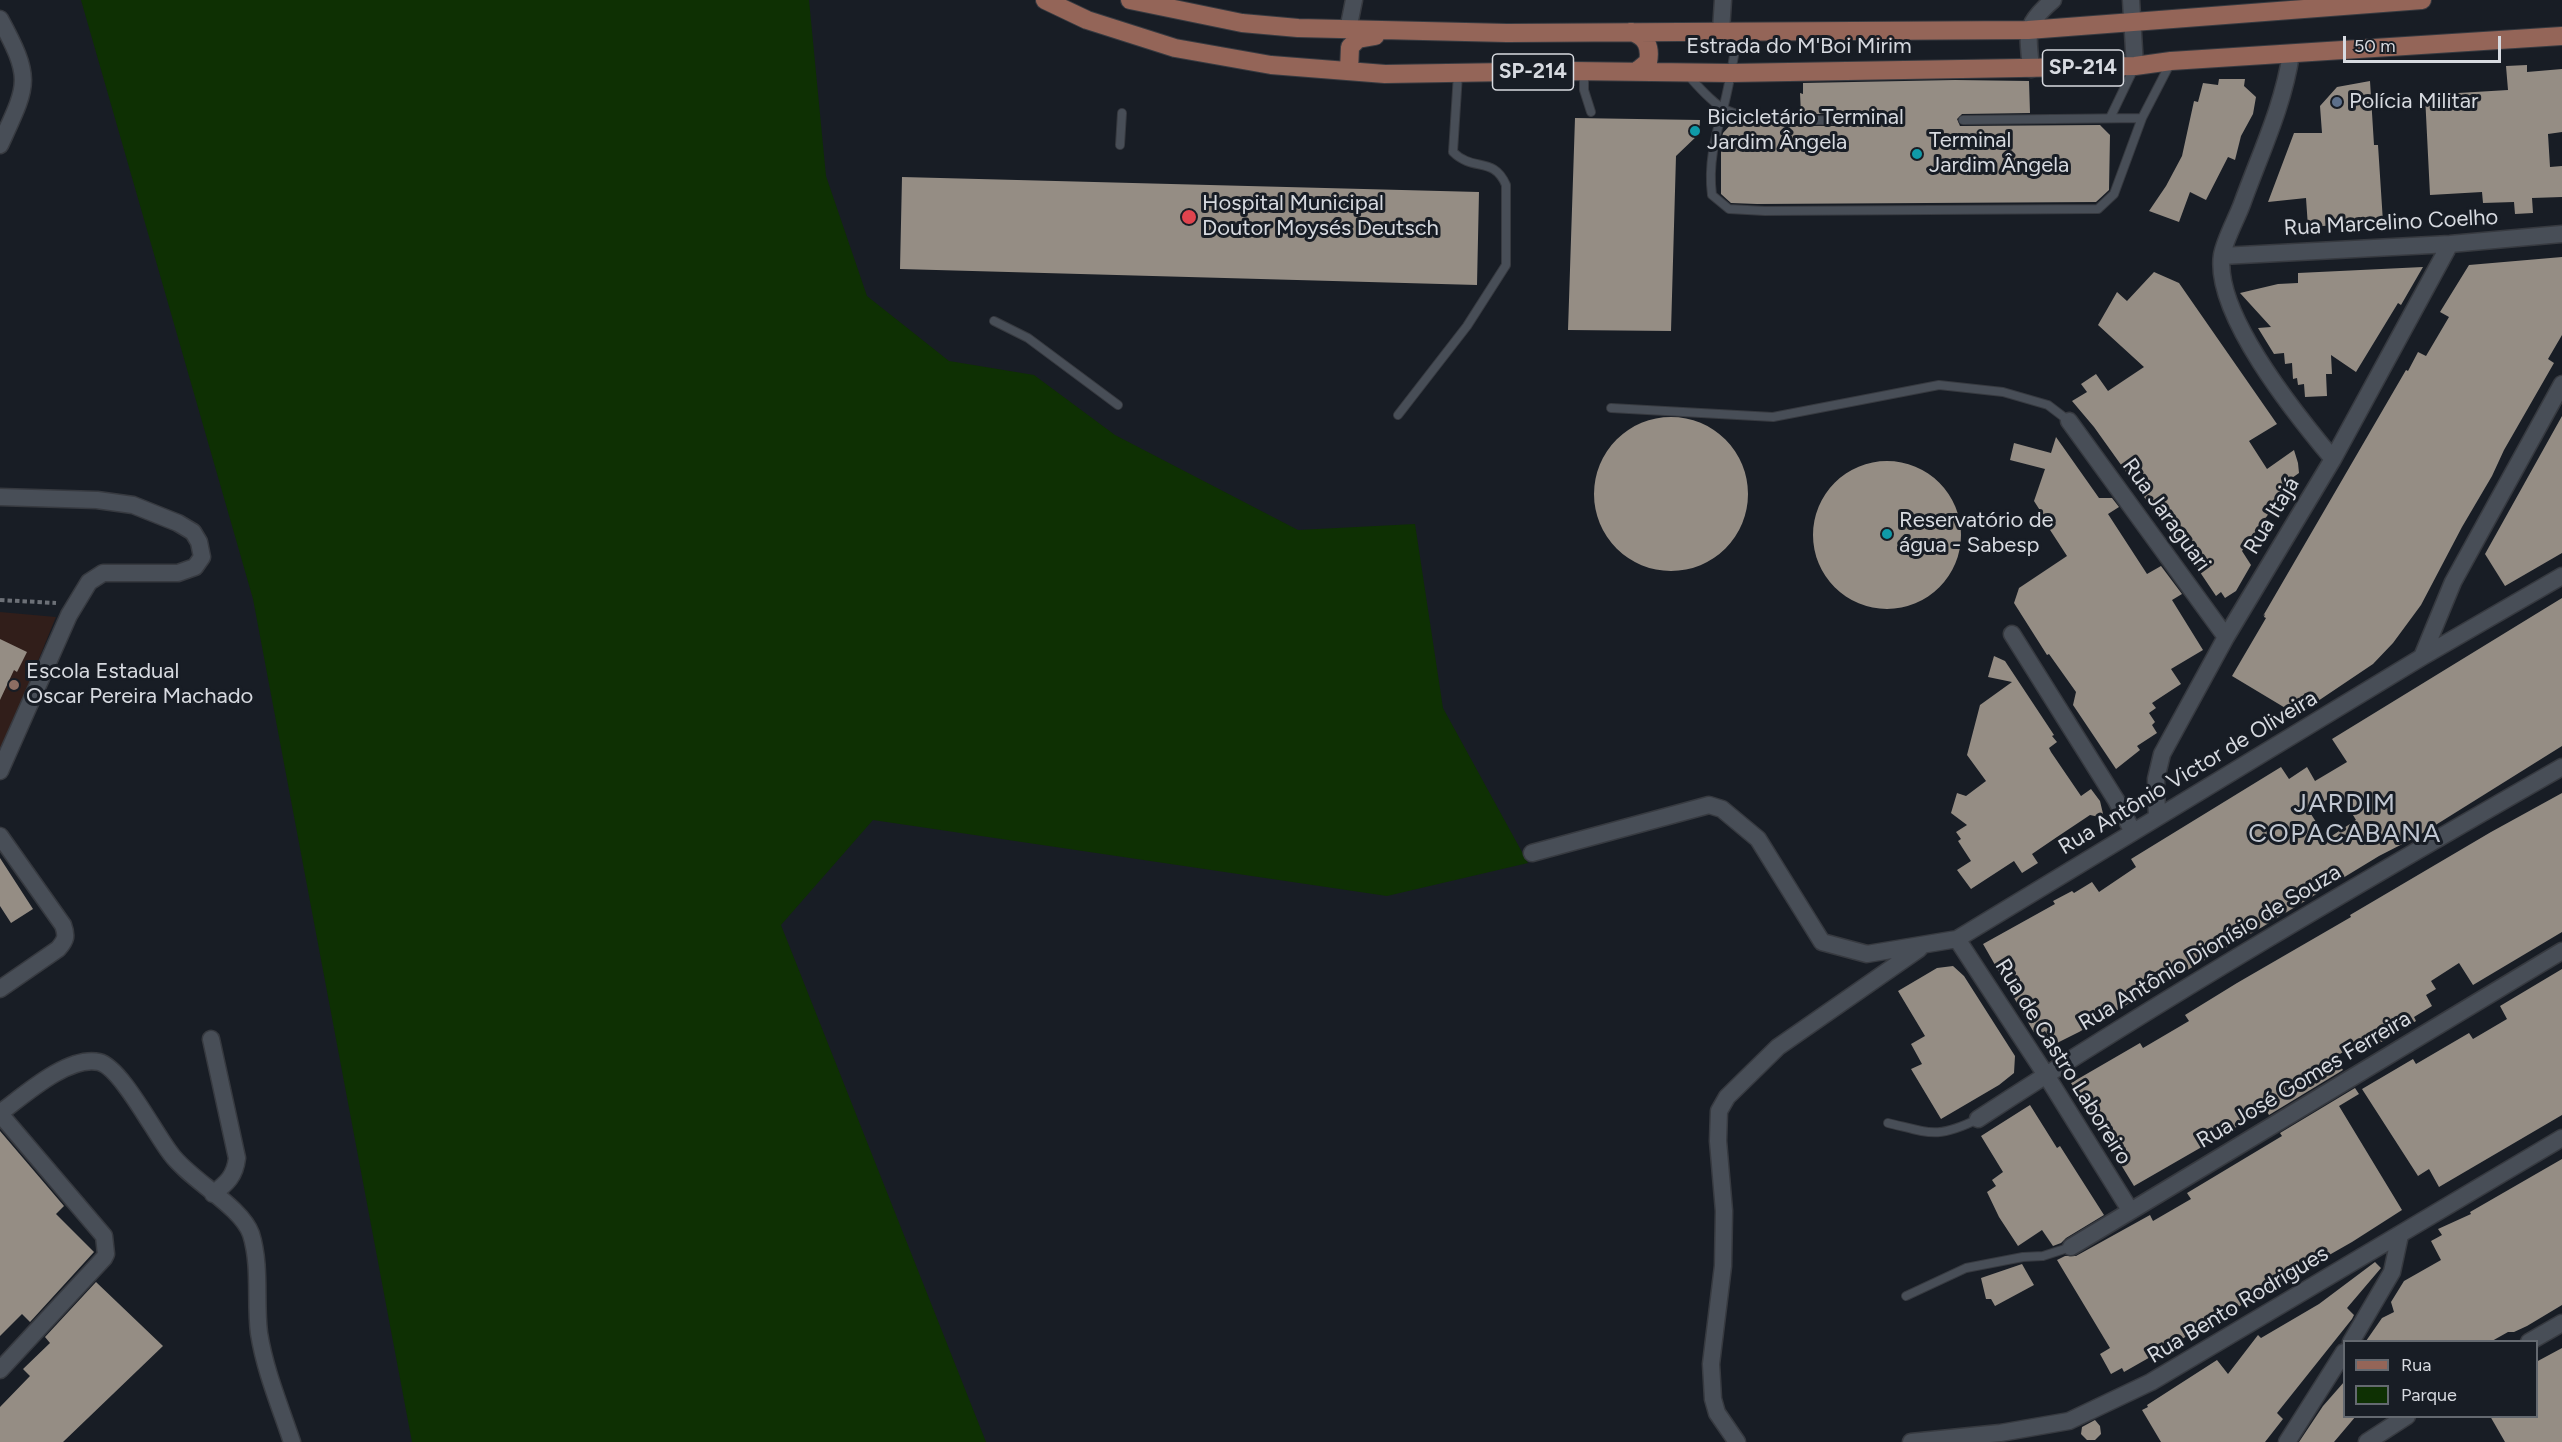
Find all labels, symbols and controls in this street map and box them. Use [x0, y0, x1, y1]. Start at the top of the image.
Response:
scale bar [2346, 24, 2504, 62]
street label: Estrada do M'Boi Mirim [1686, 34, 1912, 60]
text: 50 m [2354, 35, 2396, 57]
road number: SP-214 [2042, 50, 2124, 86]
road number: SP-214 [1492, 54, 1574, 90]
place label: Polícia Militar [2349, 89, 2478, 115]
marker: Polícia Militar [2330, 95, 2344, 109]
place label: Bicicletário Terminal Jardim Ângela [1707, 105, 1904, 156]
marker: Bicicletário Terminal Jardim Ângela [1688, 124, 1702, 138]
place label: Terminal Jardim Ângela [1929, 128, 2069, 180]
marker: Terminal Jardim Ângela [1910, 147, 1924, 161]
place label: Hospital Municipal Doutor Moysés Deutsch [1202, 191, 1439, 242]
street label: Rua Marcelino Coelho [2283, 204, 2499, 242]
marker: Hospital Municipal Doutor Moysés Deutsch [1180, 208, 1198, 226]
street label: Rua Jaraguari [2116, 453, 2216, 577]
street label: Rua Itajá [2239, 473, 2305, 559]
place label: Reservatório de água - Sabesp [1899, 508, 2054, 560]
marker: Reservatório de água - Sabesp [1880, 527, 1894, 541]
place label: Escola Estadual Oscar Pereira Machado [26, 659, 253, 710]
marker: Escola Estadual Oscar Pereira Machado [7, 678, 21, 692]
street label: Rua Antônio Victor de Oliveira [2054, 685, 2322, 861]
district label: JARDIM COPACABANA [2248, 788, 2442, 850]
street label: Rua Antônio Dionísio de Souza [2074, 859, 2346, 1037]
street label: Rua de Castro Laboreiro [1989, 954, 2137, 1170]
street label: Rua José Gomes Ferreira [2192, 1006, 2416, 1154]
street label: Rua Bento Rodrigues [2143, 1241, 2333, 1369]
legend [2343, 1340, 2538, 1418]
text: Rua [2401, 1354, 2432, 1376]
text: Parque [2401, 1384, 2457, 1406]

